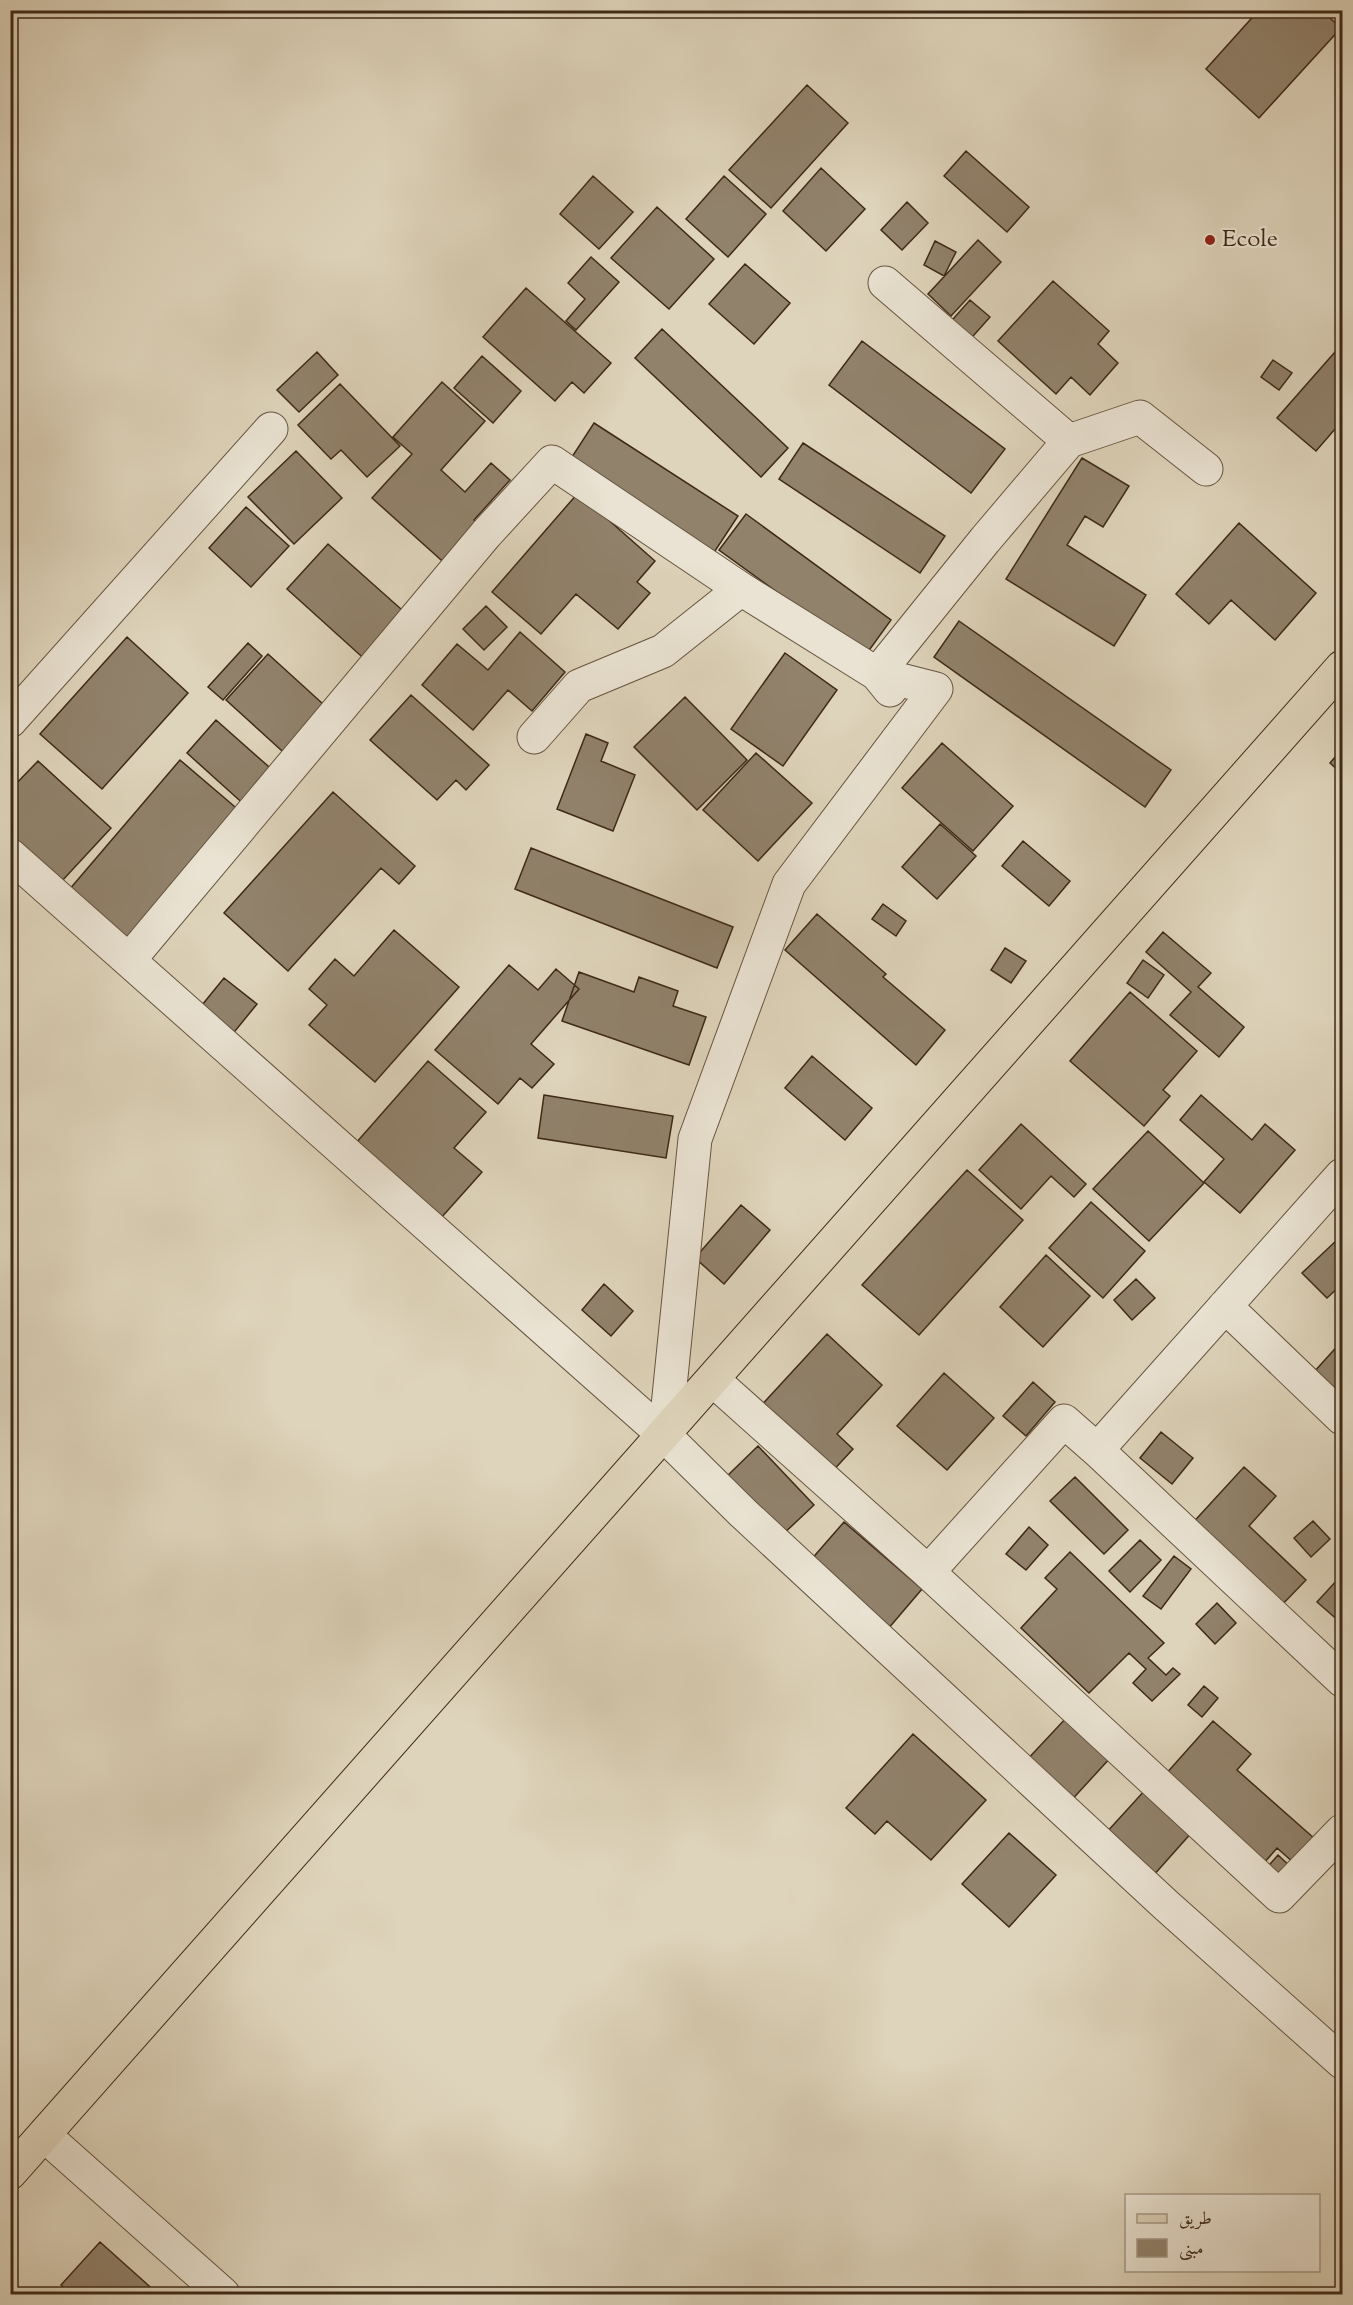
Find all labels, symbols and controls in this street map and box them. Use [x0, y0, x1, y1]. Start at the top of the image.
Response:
place label: Ecole [1222, 223, 1278, 257]
marker: Ecole [1203, 233, 1217, 247]
legend [1125, 2194, 1320, 2272]
text: طريق [1179, 2207, 1212, 2233]
text: مبنى [1179, 2237, 1204, 2263]

